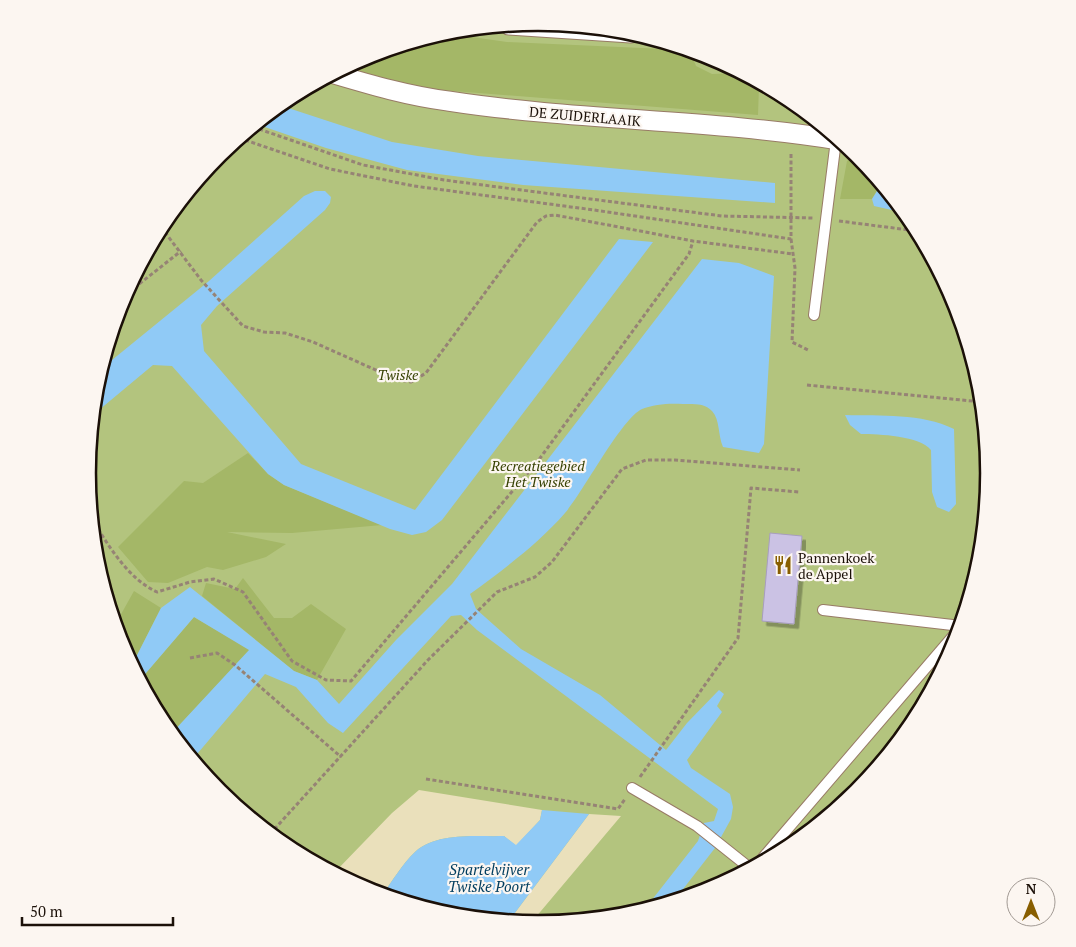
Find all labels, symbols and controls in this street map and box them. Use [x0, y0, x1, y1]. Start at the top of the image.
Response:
street label: DE ZUIDERLAAIK [528, 102, 643, 130]
park label: Twiske [378, 365, 419, 384]
park label: Recreatiegebied Het Twiske [490, 456, 585, 491]
place label: Pannenkoek de Appel [798, 548, 875, 583]
restaurant icon: Pannenkoek de Appel [772, 554, 794, 576]
water label: Spartelvijver Twiske Poort [448, 859, 531, 896]
north arrow [1006, 877, 1056, 927]
text: N [1026, 879, 1037, 898]
scale bar [22, 894, 174, 926]
text: 50 m [30, 901, 63, 921]

